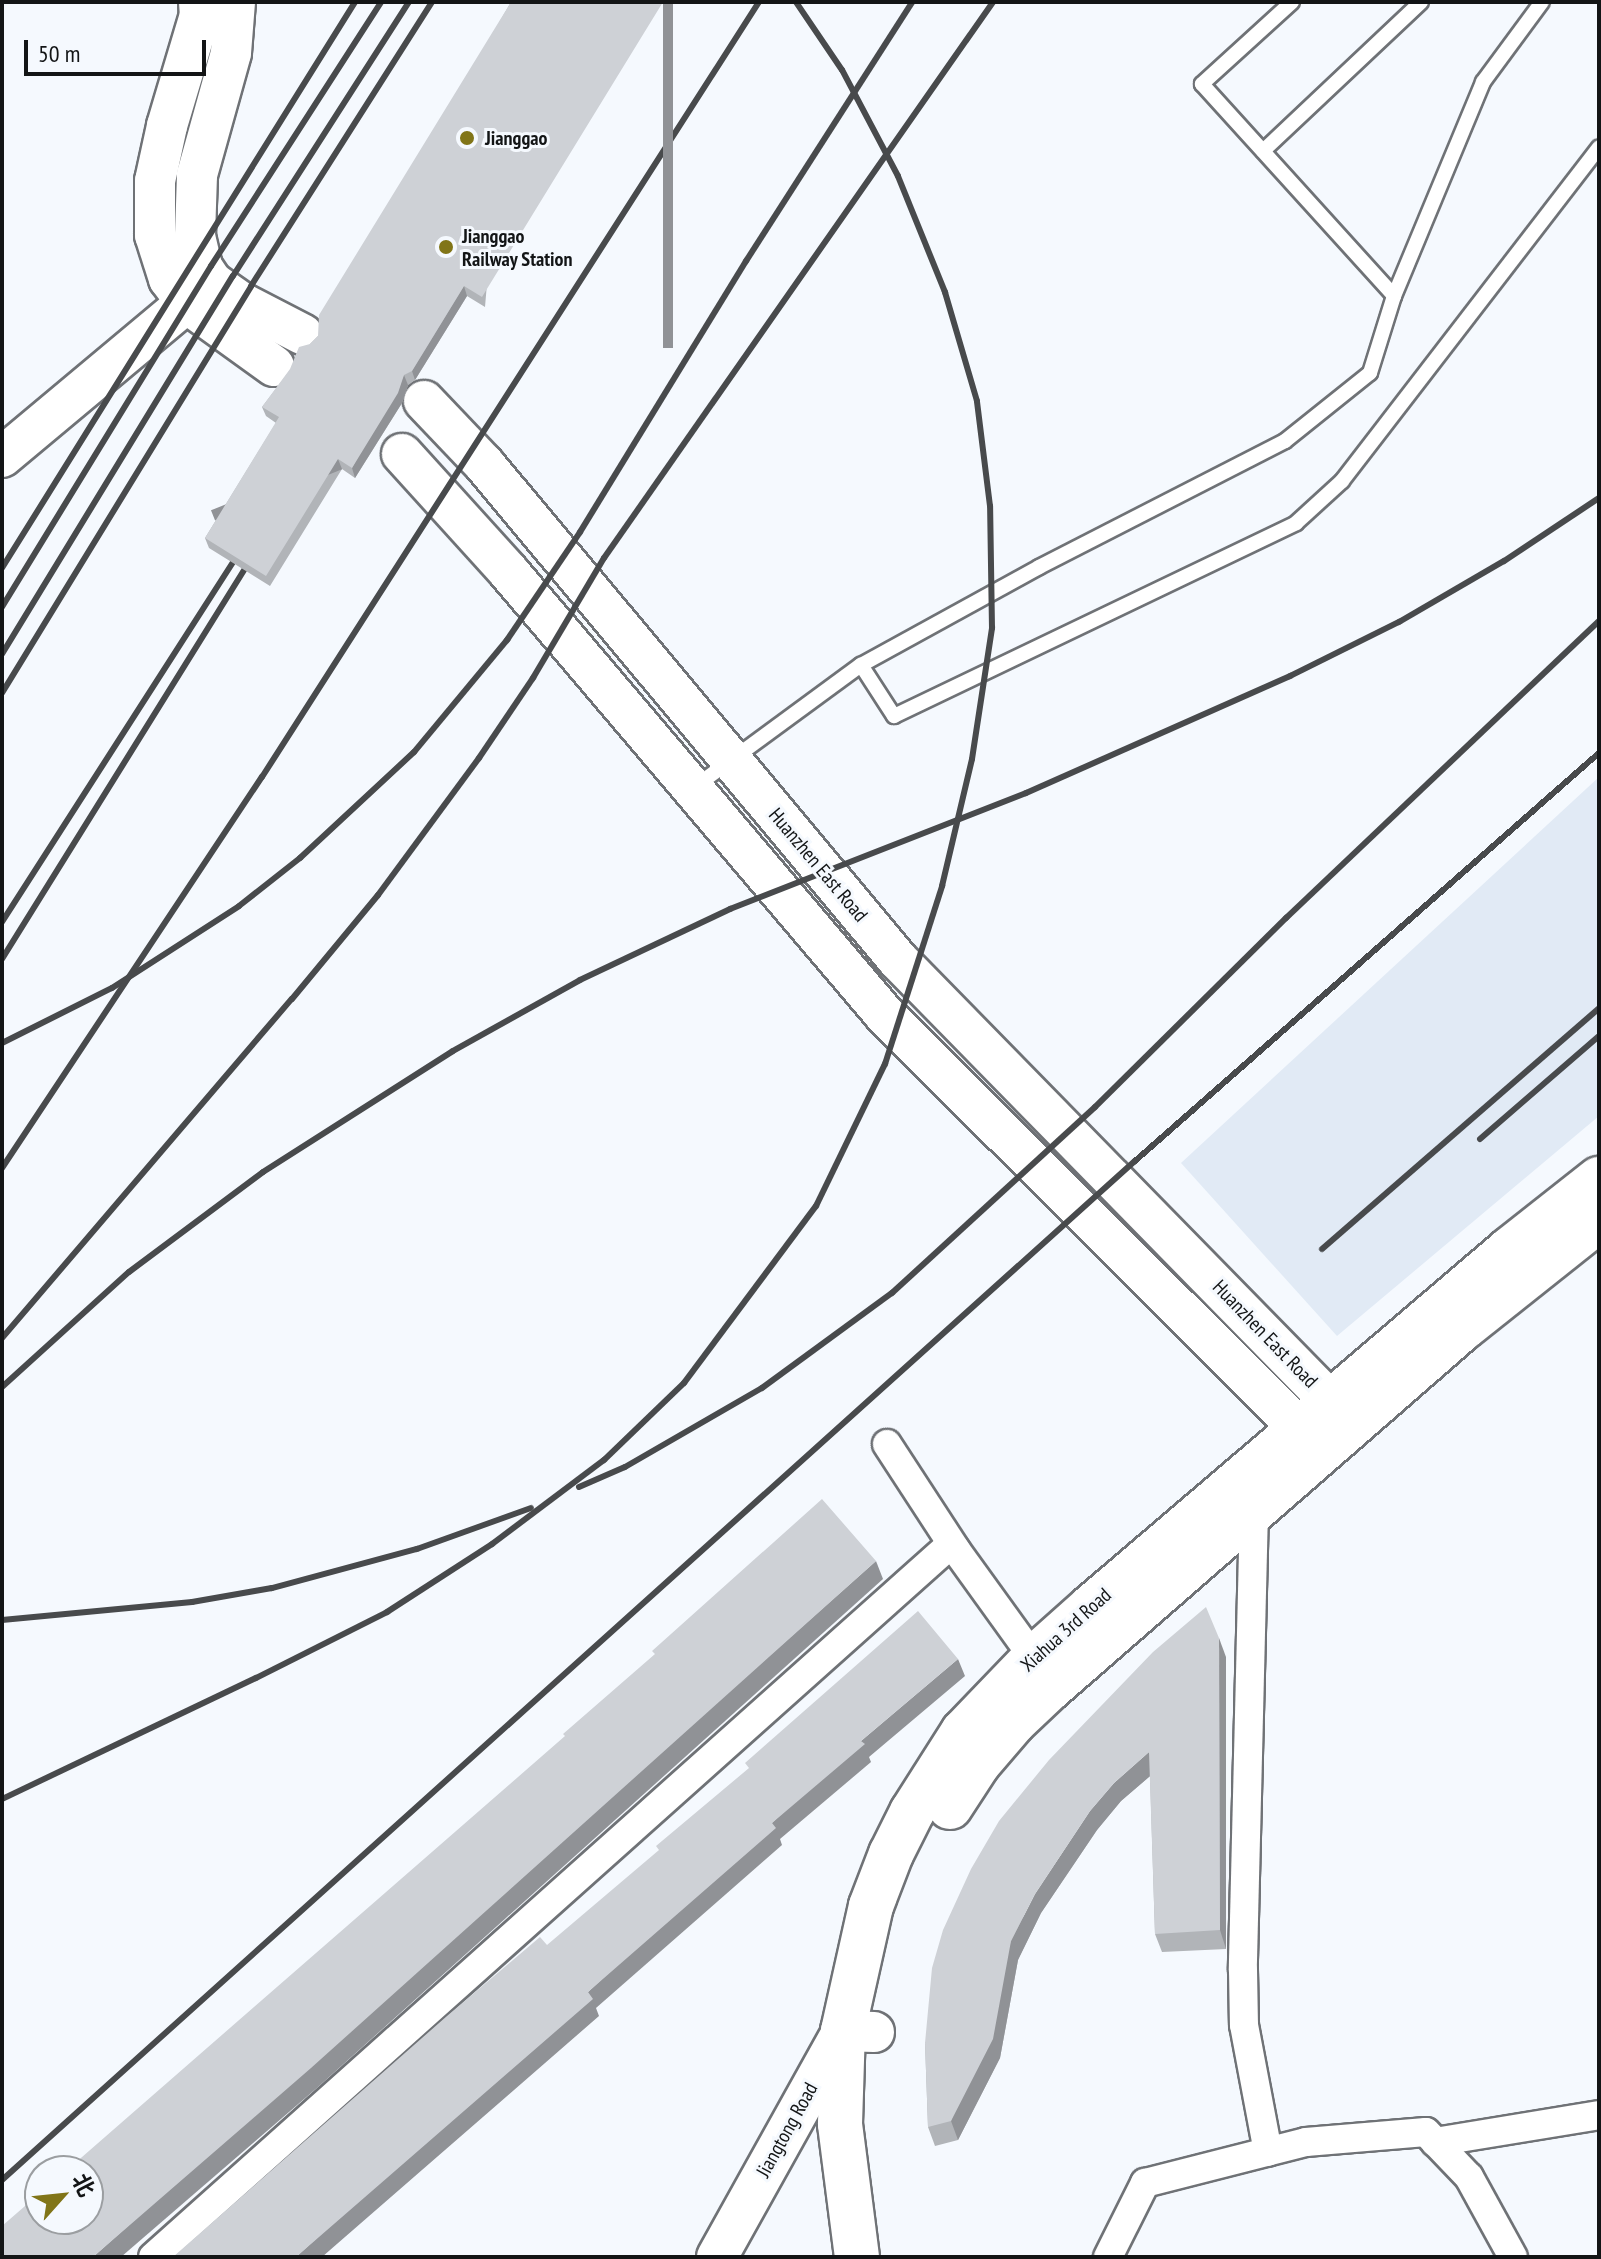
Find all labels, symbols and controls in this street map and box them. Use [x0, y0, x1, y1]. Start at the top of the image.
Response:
scale bar [28, 24, 210, 74]
text: 50 m [38, 38, 80, 69]
place label: Jianggao [485, 126, 547, 150]
marker: Jianggao [456, 127, 478, 149]
place label: Jianggao Railway Station [462, 224, 573, 271]
marker: Jianggao Railway Station [437, 238, 455, 256]
street label: Huanzhen East Road [764, 803, 872, 927]
street label: Huanzhen East Road [1208, 1275, 1322, 1393]
street label: Xiahua 3rd Road [1016, 1583, 1116, 1677]
street label: Jiangtong Road [751, 2079, 823, 2181]
north arrow [24, 2155, 104, 2235]
text: 北 [66, 2169, 101, 2201]

